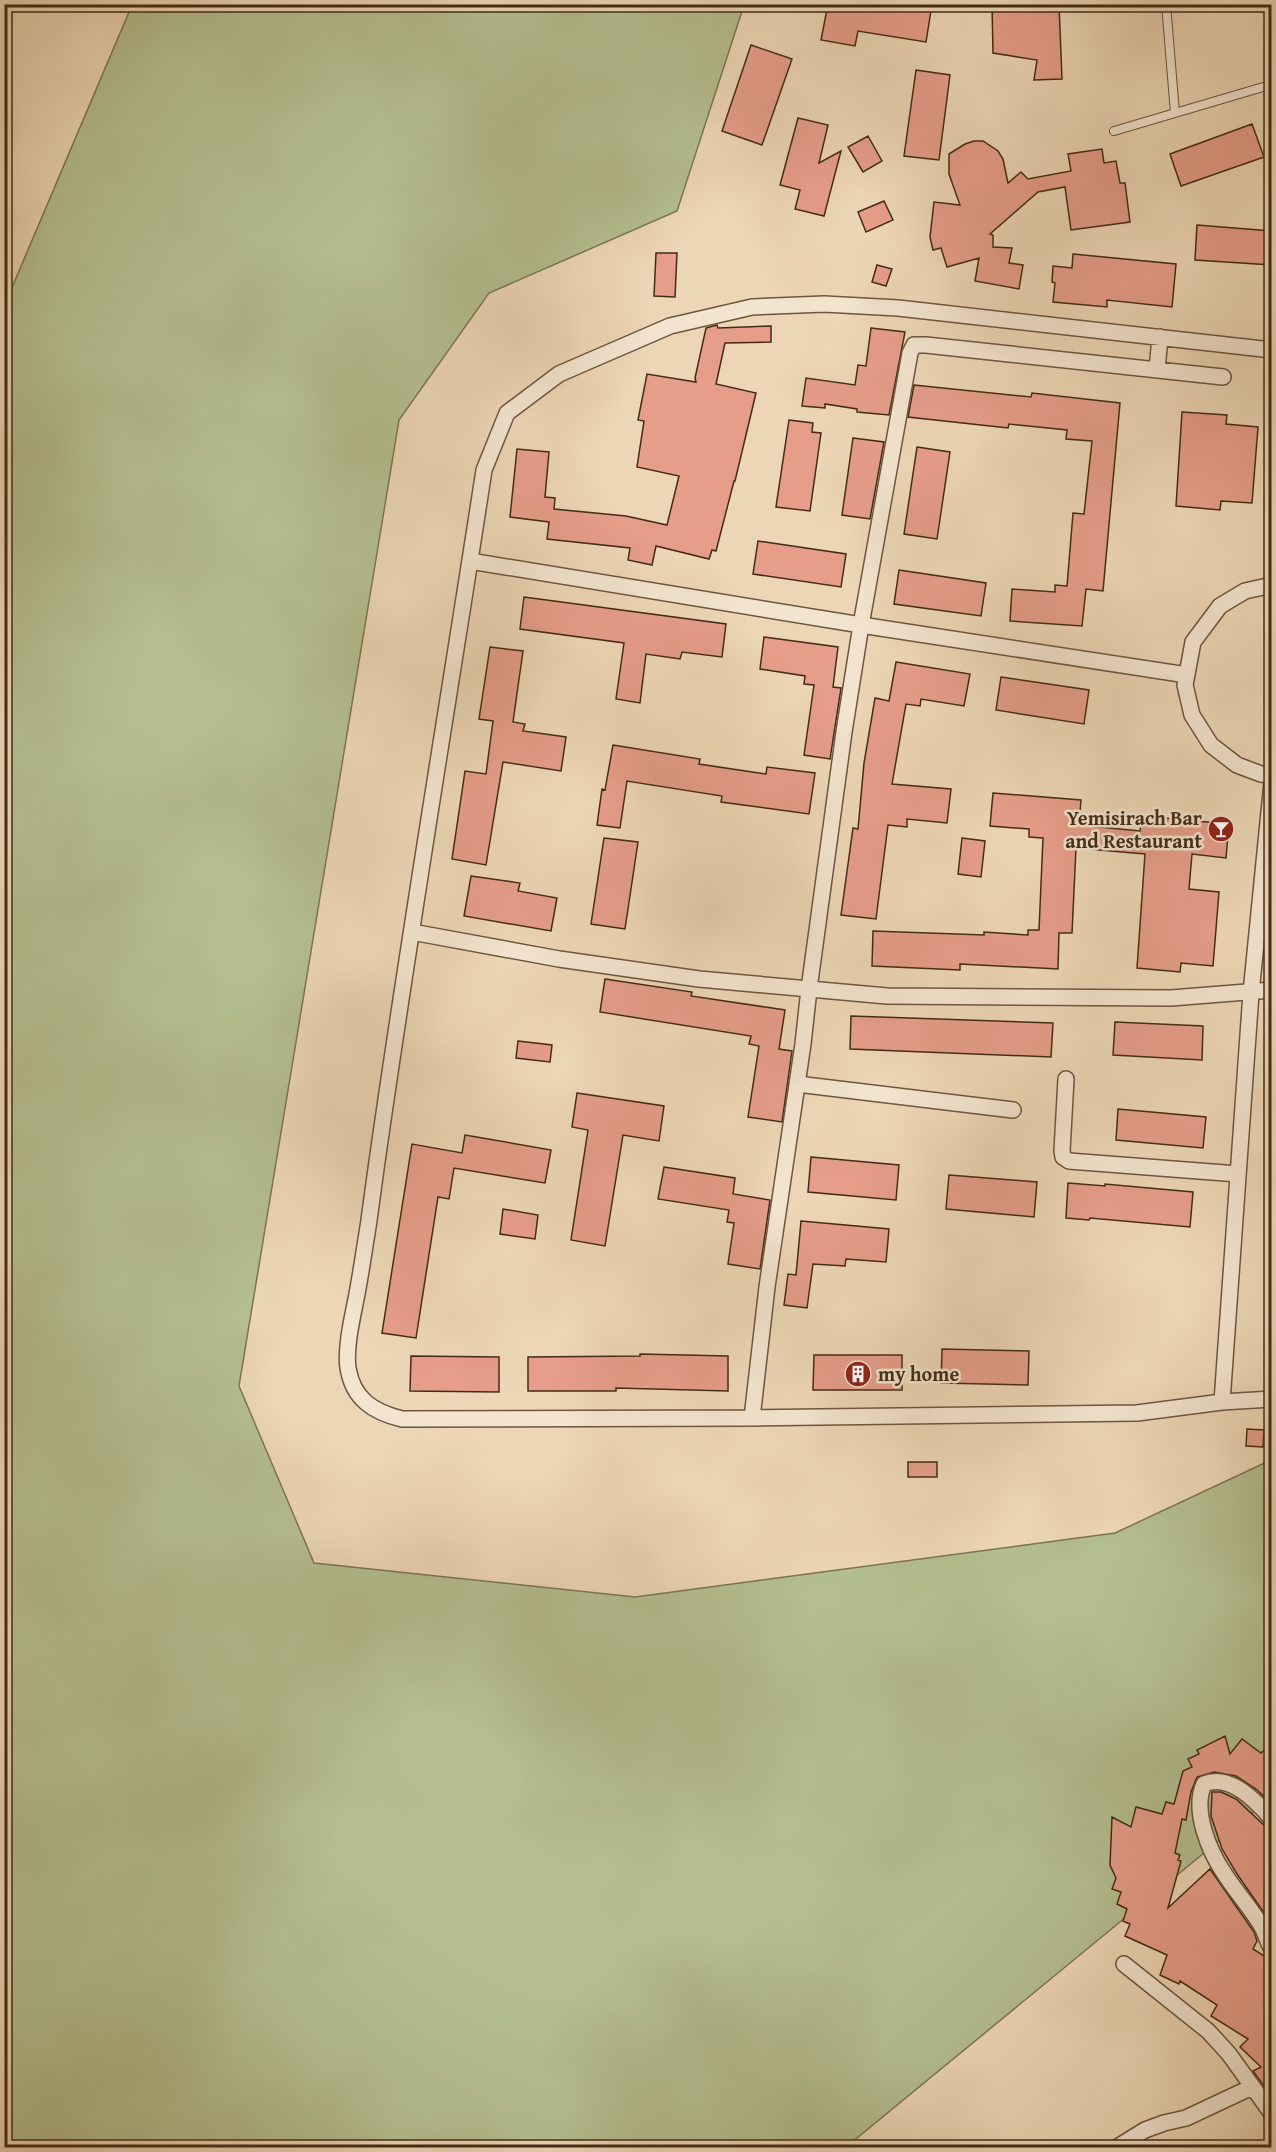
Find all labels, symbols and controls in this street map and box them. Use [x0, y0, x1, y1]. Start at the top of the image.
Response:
place label: Yemisirach Bar and Restaurant [1065, 803, 1202, 855]
bar icon: Yemisirach Bar and Restaurant [1206, 814, 1236, 844]
building icon: my home [843, 1359, 873, 1389]
place label: my home [878, 1359, 959, 1388]

